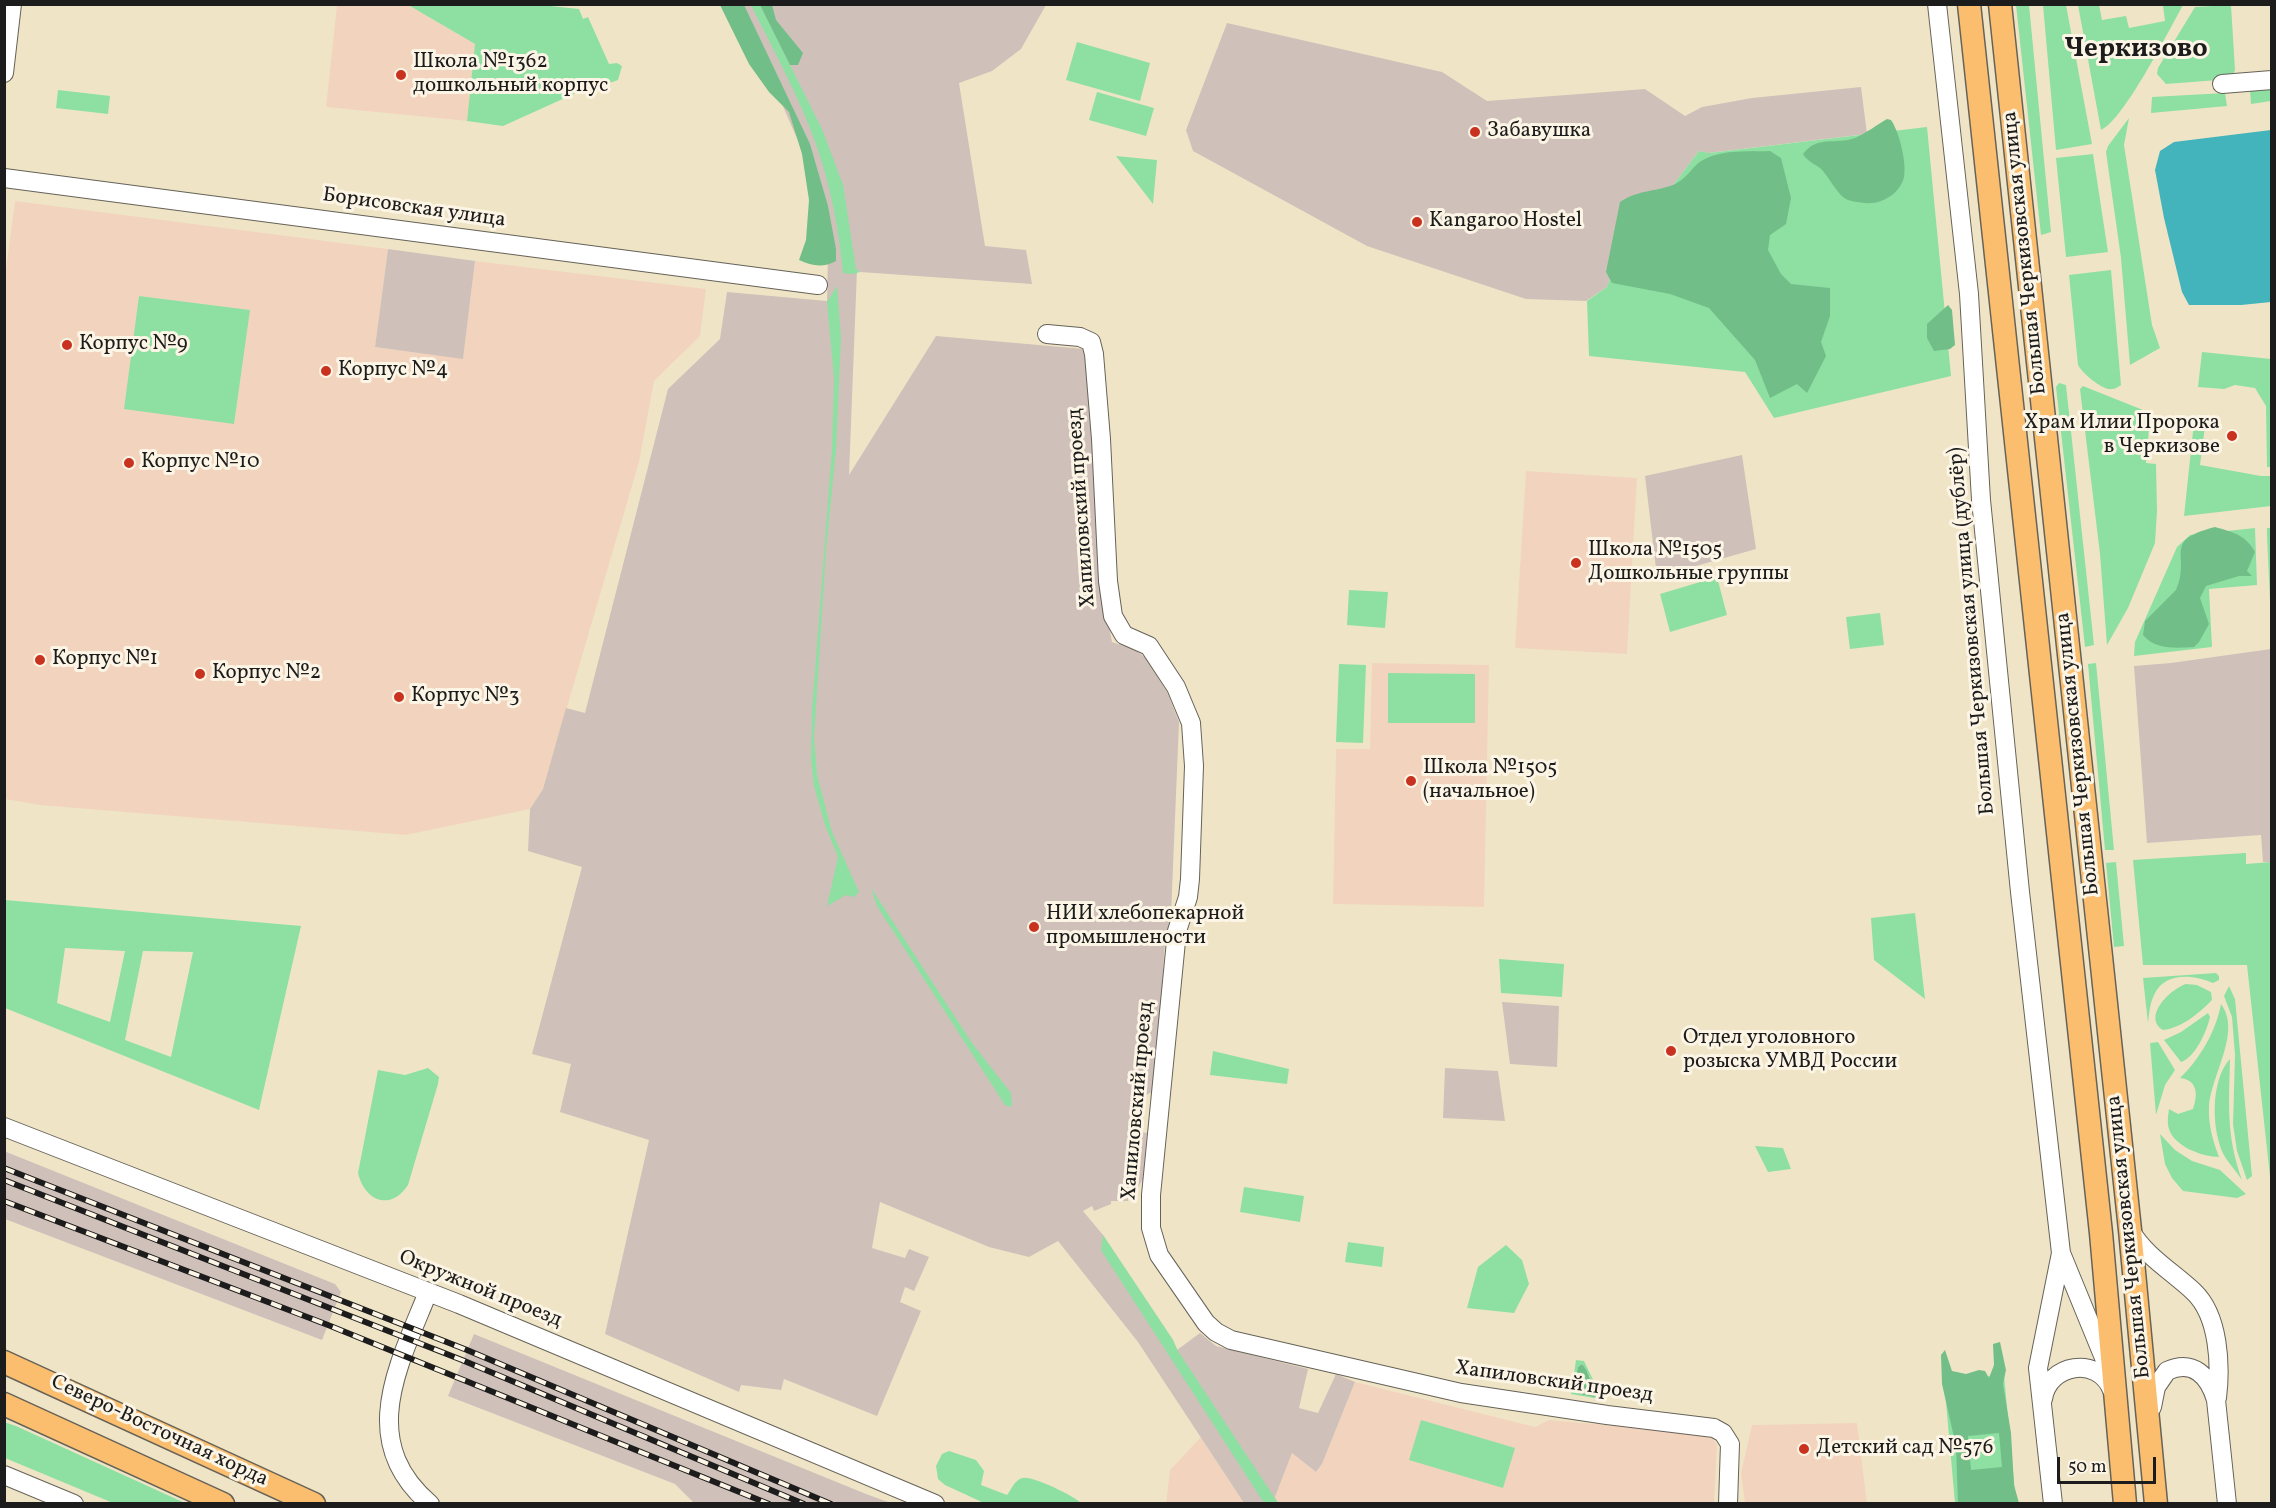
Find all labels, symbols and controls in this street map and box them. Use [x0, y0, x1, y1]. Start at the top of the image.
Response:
district label: Черкизово [2064, 35, 2208, 67]
place label: Школа №1362 дошкольный корпус [413, 50, 608, 100]
marker: Школа №1362 дошкольный корпус [394, 68, 408, 82]
street label: Большая Черкизовская улица [1999, 110, 2053, 396]
place label: Забавушка [1487, 119, 1591, 145]
marker: Забавушка [1468, 125, 1482, 139]
street label: Борисовская улица [321, 184, 507, 234]
place label: Kangaroo Hostel [1429, 209, 1582, 235]
marker: Kangaroo Hostel [1410, 215, 1424, 229]
place label: Корпус №9 [79, 332, 188, 358]
marker: Корпус №9 [60, 338, 74, 352]
place label: Корпус №4 [338, 358, 448, 384]
marker: Корпус №4 [319, 364, 333, 378]
street label: Хапиловский проезд [1063, 408, 1103, 608]
place label: Храм Илии Пророка в Черкизове [2024, 411, 2220, 461]
marker: Храм Илии Пророка в Черкизове [2225, 429, 2239, 443]
street label: Большая Черкизовская улица (дублёр) [1944, 446, 2002, 816]
place label: Корпус №10 [141, 450, 260, 476]
marker: Корпус №10 [122, 456, 136, 470]
place label: Школа №1505 Дошкольные группы [1588, 538, 1789, 588]
marker: Школа №1505 Дошкольные группы [1569, 556, 1583, 570]
street label: Большая Черкизовская улица [2052, 611, 2106, 897]
place label: Корпус №1 [52, 647, 158, 673]
marker: Корпус №1 [33, 653, 47, 667]
place label: Корпус №2 [212, 661, 321, 687]
marker: Корпус №2 [193, 667, 207, 681]
place label: Корпус №3 [411, 684, 520, 710]
marker: Корпус №3 [392, 690, 406, 704]
place label: Школа №1505 (начальное) [1423, 756, 1557, 806]
marker: Школа №1505 (начальное) [1404, 774, 1418, 788]
place label: НИИ хлебопекарной промышлености [1046, 902, 1244, 952]
marker: НИИ хлебопекарной промышлености [1027, 920, 1041, 934]
street label: Хапиловский проезд [1118, 1001, 1160, 1201]
place label: Отдел уголовного розыска УМВД России [1683, 1026, 1897, 1076]
marker: Отдел уголовного розыска УМВД России [1664, 1044, 1678, 1058]
street label: Большая Черкизовская улица [2103, 1094, 2157, 1380]
street label: Окружной проезд [395, 1246, 565, 1334]
street label: Хапиловский проезд [1453, 1357, 1655, 1409]
street label: Северо-Восточная хорда [46, 1371, 272, 1493]
place label: Детский сад №576 [1816, 1436, 1993, 1462]
marker: Детский сад №576 [1797, 1442, 1811, 1456]
scale bar [2060, 1445, 2159, 1483]
text: 50 m [2068, 1455, 2107, 1480]

